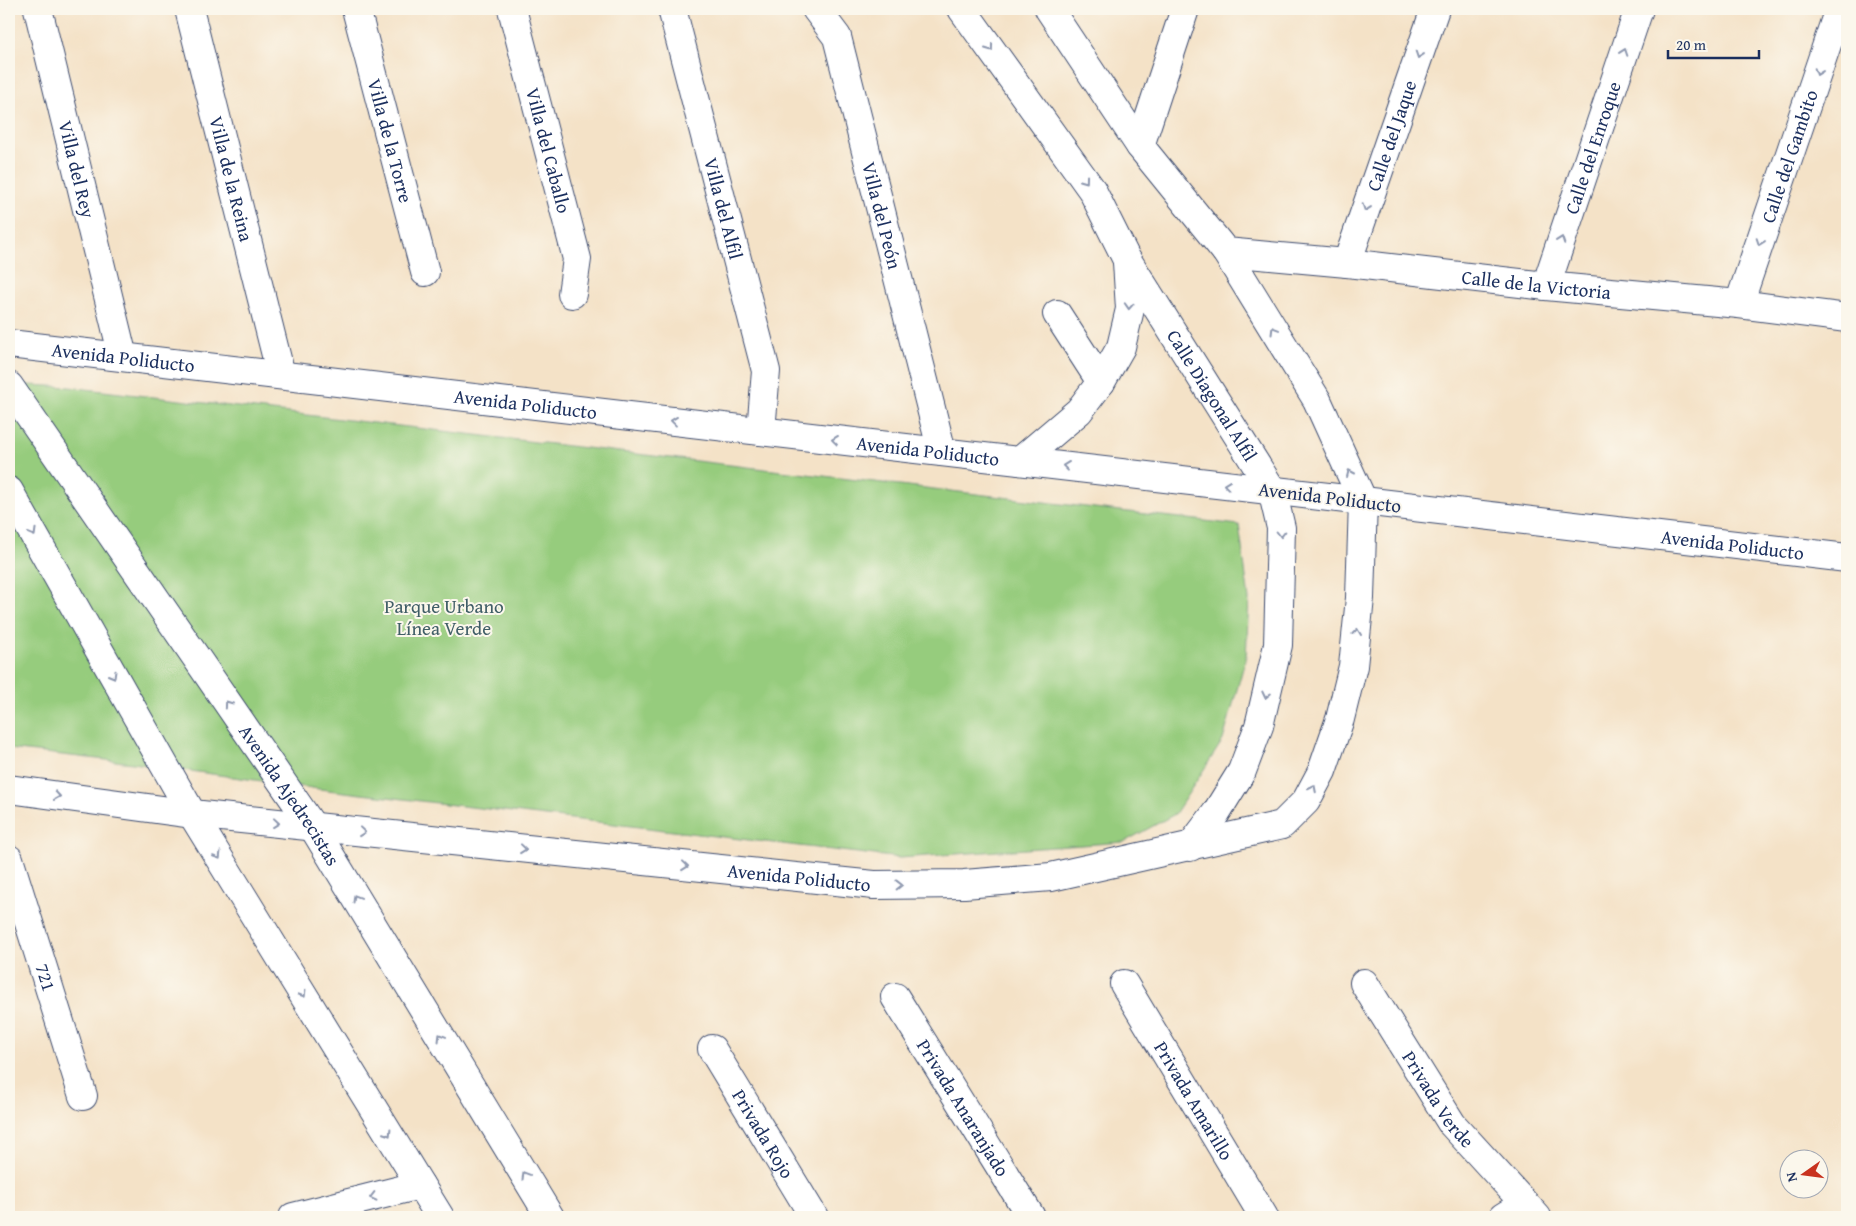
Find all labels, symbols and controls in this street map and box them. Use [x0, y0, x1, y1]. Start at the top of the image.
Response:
scale bar [1668, 28, 1760, 60]
text: 20 m [1676, 34, 1707, 55]
one-way arrow [984, 42, 993, 52]
one-way arrow [1619, 49, 1629, 57]
one-way arrow [1415, 50, 1425, 59]
one-way arrow [1813, 67, 1823, 75]
street label: Villa de la Torre [361, 75, 420, 206]
street label: Calle del Jaque [1359, 76, 1423, 195]
street label: Calle del Enroque [1557, 77, 1628, 218]
street label: Villa del Caballo [519, 84, 578, 216]
street label: Calle del Gambito [1754, 86, 1825, 227]
street label: Villa de la Reina [202, 113, 261, 244]
street label: Villa del Rey [52, 118, 103, 222]
street label: Villa del Alfil [697, 155, 750, 262]
street label: Villa del Peón [855, 159, 909, 272]
one-way arrow [1079, 174, 1088, 184]
one-way arrow [1362, 204, 1372, 212]
one-way arrow [1556, 236, 1566, 244]
one-way arrow [1756, 237, 1766, 246]
street label: Calle de la Victoria [1460, 262, 1612, 306]
one-way arrow [1123, 303, 1134, 311]
street label: Calle Diagonal Alfil [1160, 324, 1264, 467]
one-way arrow [1270, 326, 1280, 335]
street label: Avenida Poliducto [50, 335, 196, 379]
street label: Avenida Poliducto [453, 382, 599, 426]
one-way arrow [669, 416, 677, 427]
street label: Avenida Poliducto [855, 428, 1001, 473]
one-way arrow [831, 435, 839, 446]
one-way arrow [1062, 461, 1070, 472]
one-way arrow [1346, 469, 1356, 478]
street label: Avenida Poliducto [1257, 474, 1403, 520]
one-way arrow [1223, 480, 1231, 491]
street label: Avenida Poliducto [1659, 522, 1805, 567]
one-way arrow [26, 528, 36, 537]
one-way arrow [1276, 530, 1286, 538]
park label: Parque Urbano Línea Verde [384, 592, 504, 642]
one-way arrow [1351, 628, 1362, 636]
one-way arrow [107, 669, 117, 678]
one-way arrow [1261, 691, 1272, 700]
one-way arrow [225, 700, 234, 710]
street label: Avenida Ajedrecistas [232, 719, 347, 871]
one-way arrow [1307, 784, 1317, 793]
one-way arrow [53, 790, 61, 800]
one-way arrow [272, 817, 280, 828]
one-way arrow [358, 826, 366, 837]
one-way arrow [519, 843, 527, 854]
one-way arrow [211, 850, 221, 859]
street label: Avenida Poliducto [726, 856, 872, 899]
one-way arrow [681, 860, 689, 871]
one-way arrow [895, 880, 903, 890]
one-way arrow [353, 894, 363, 903]
street label: 721 [29, 960, 63, 995]
one-way arrow [296, 989, 306, 998]
one-way arrow [438, 1033, 447, 1042]
street label: Privada Anaranjado [910, 1033, 1017, 1182]
street label: Privada Amarillo [1147, 1036, 1241, 1165]
street label: Privada Verde [1396, 1045, 1481, 1154]
street label: Privada Rojo [725, 1084, 801, 1184]
one-way arrow [381, 1128, 391, 1137]
north arrow [1778, 1148, 1828, 1198]
text: N [1780, 1170, 1802, 1184]
one-way arrow [522, 1172, 532, 1181]
one-way arrow [368, 1191, 377, 1202]

